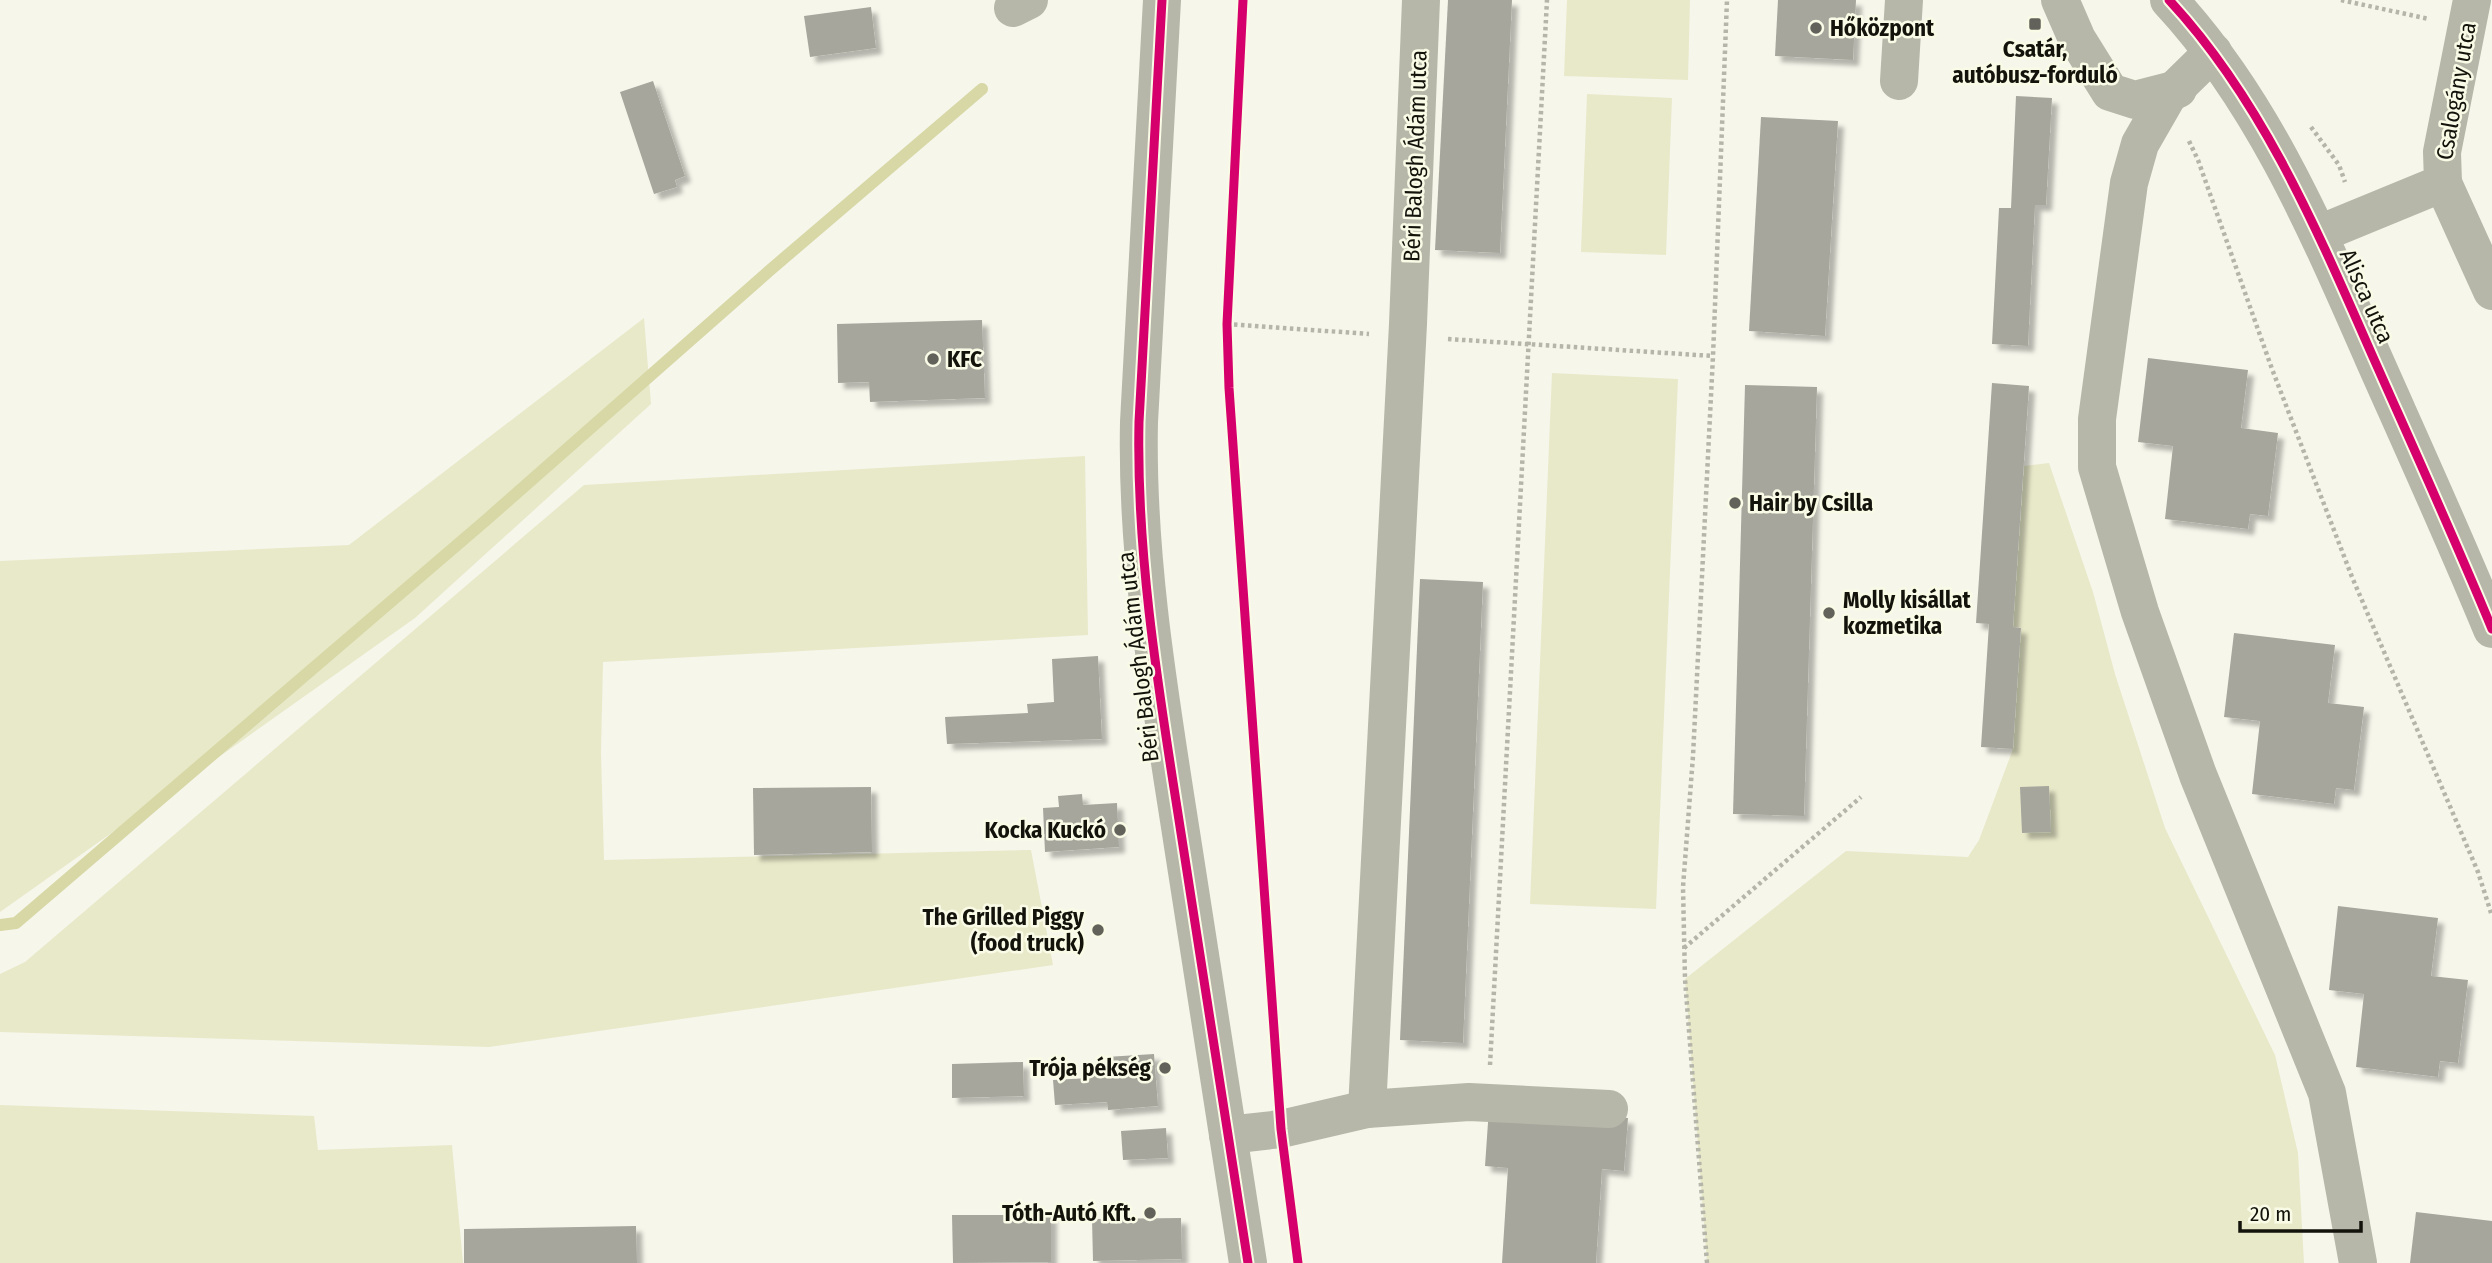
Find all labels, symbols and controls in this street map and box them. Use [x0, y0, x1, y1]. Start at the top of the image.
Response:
place label: Hőközpont [1830, 14, 1935, 42]
marker: Csatár, autóbusz-forduló [2027, 16, 2043, 32]
marker: Hőközpont [1808, 20, 1824, 36]
street label: Csalogány utca [2430, 20, 2482, 162]
place label: Csatár, autóbusz-forduló [1952, 35, 2118, 89]
street label: Béri Balogh Ádám utca [1396, 50, 1433, 262]
street label: Alisca utca [2334, 245, 2400, 347]
place label: KFC [947, 345, 982, 373]
marker: KFC [925, 351, 941, 367]
place label: Hair by Csilla [1749, 489, 1873, 517]
marker: Hair by Csilla [1727, 495, 1743, 511]
street label: Béri Balogh Ádám utca [1110, 550, 1165, 764]
place label: Molly kisállat kozmetika [1843, 586, 1972, 640]
marker: Molly kisállat kozmetika [1821, 605, 1837, 621]
place label: Kocka Kuckó [984, 816, 1106, 844]
marker: Kocka Kuckó [1112, 822, 1128, 838]
place label: The Grilled Piggy (food truck) [923, 903, 1085, 957]
marker: The Grilled Piggy (food truck) [1090, 922, 1106, 938]
place label: Trója pékség [1029, 1054, 1152, 1082]
marker: Trója pékség [1157, 1060, 1173, 1076]
scale bar [2240, 1190, 2361, 1234]
place label: Tóth-Autó Kft. [1002, 1199, 1136, 1227]
text: 20 m [2250, 1201, 2291, 1227]
marker: Tóth-Autó Kft. [1142, 1205, 1158, 1221]

